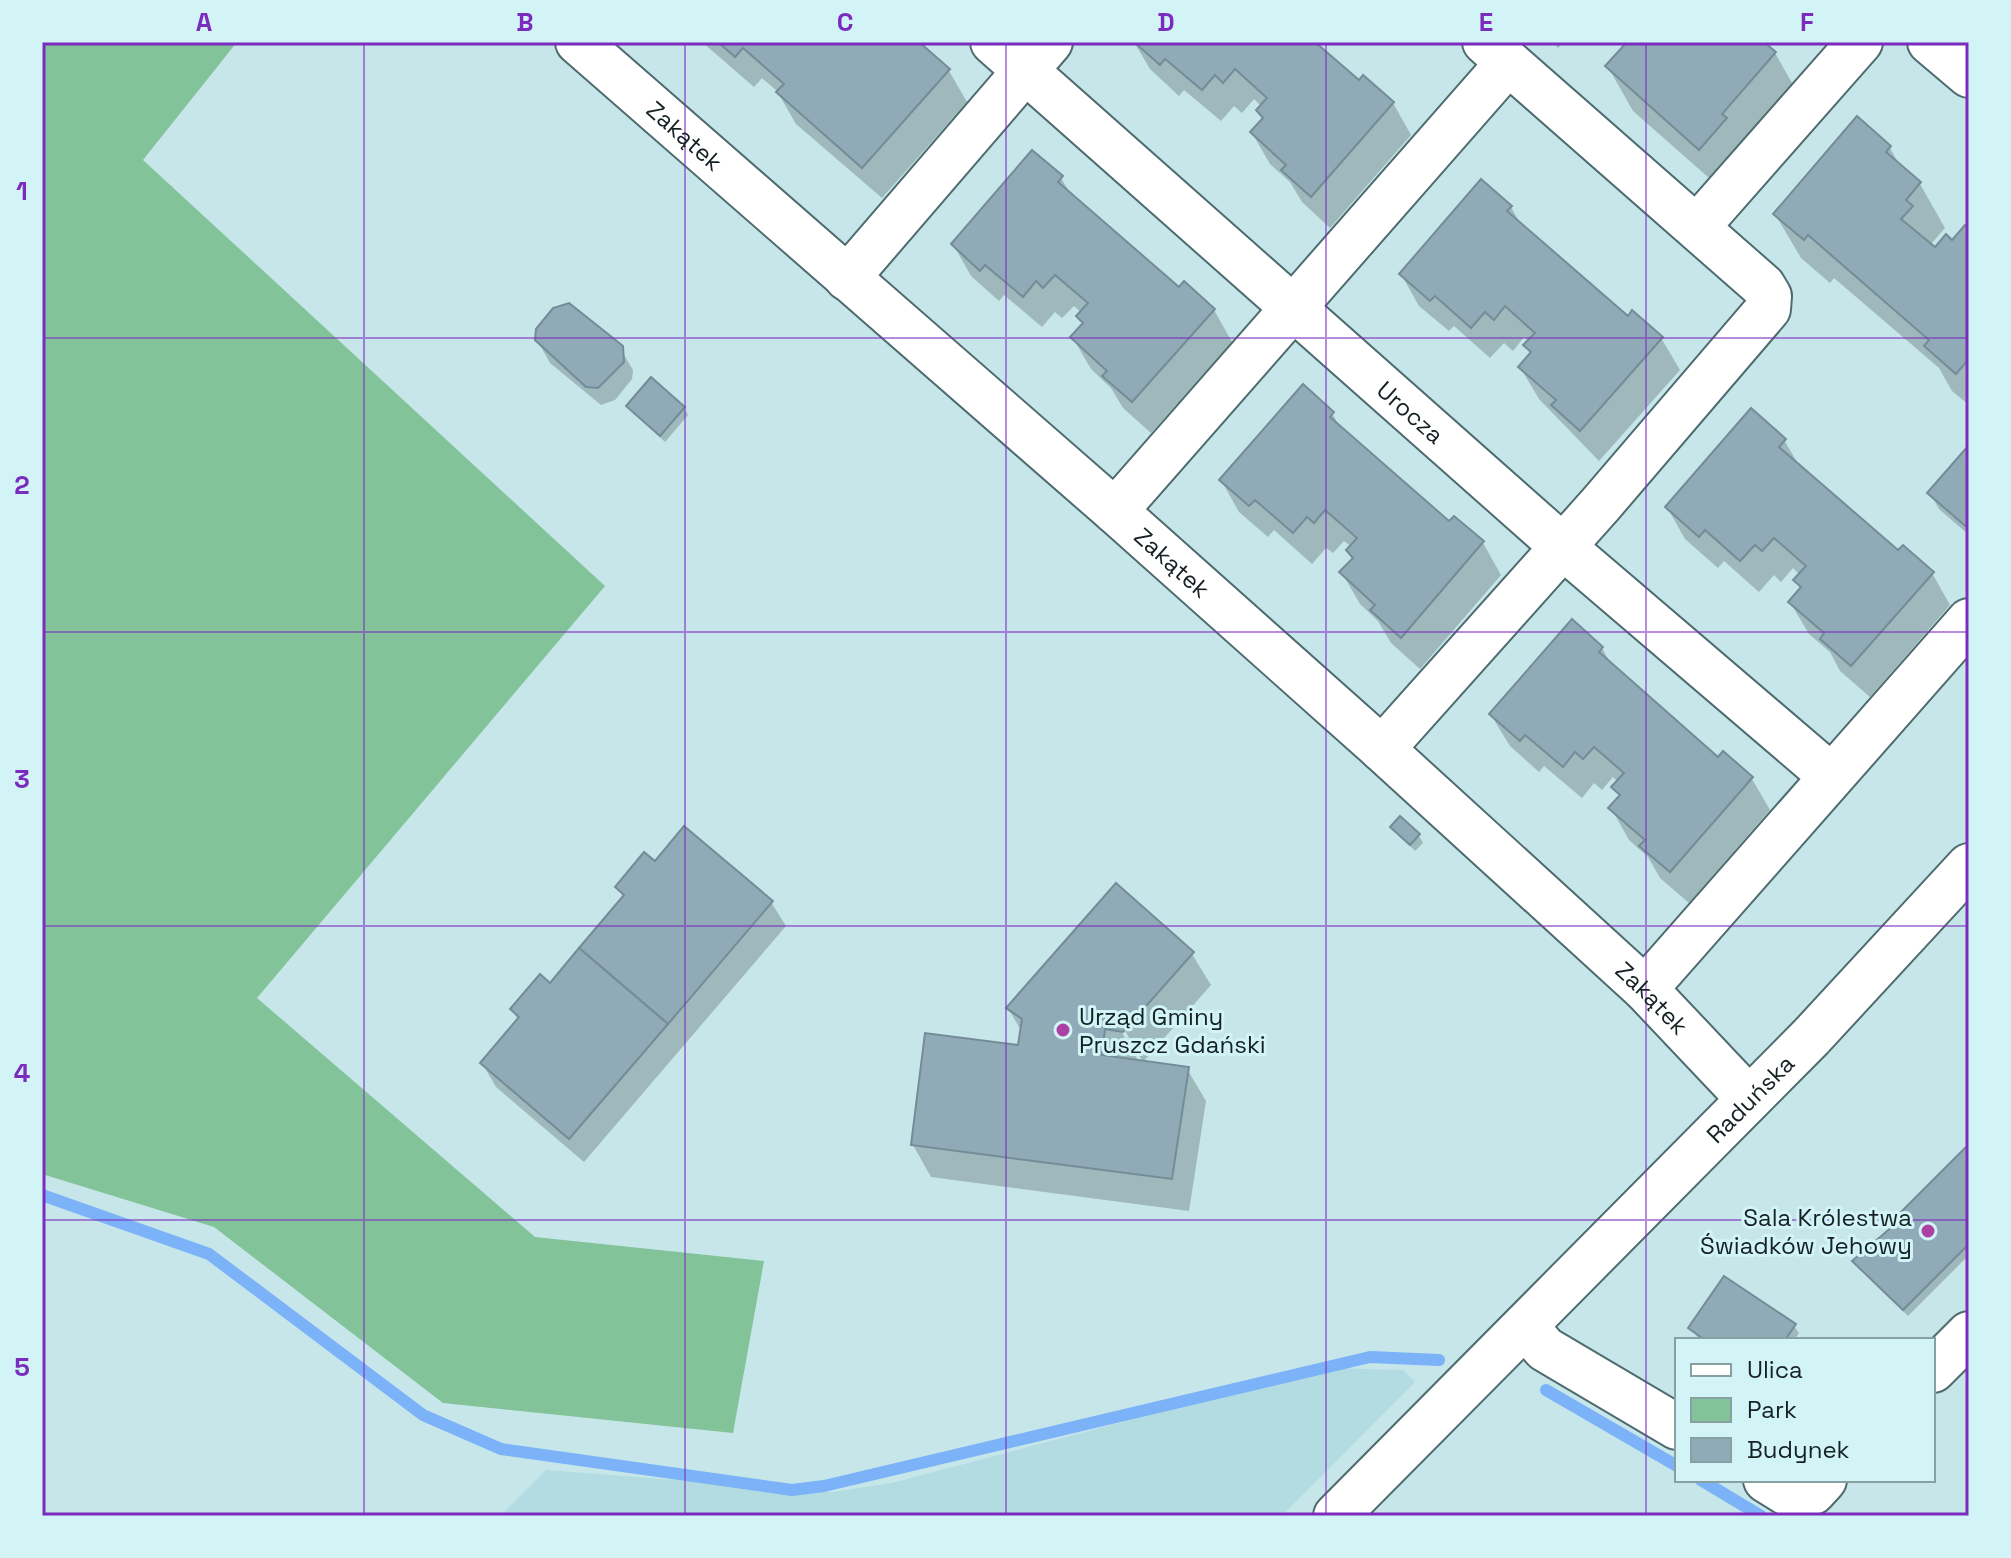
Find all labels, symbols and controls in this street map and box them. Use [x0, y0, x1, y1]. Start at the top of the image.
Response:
text: A [196, 5, 213, 39]
text: B [516, 5, 534, 39]
text: C [837, 5, 853, 39]
text: D [1157, 5, 1175, 39]
text: E [1479, 5, 1493, 39]
text: F [1800, 5, 1814, 39]
street label: Zakątek [640, 94, 730, 177]
text: 1 [16, 174, 28, 208]
street label: Urocza [1371, 374, 1451, 450]
text: 2 [14, 468, 30, 502]
street label: Zakątek [1128, 520, 1217, 604]
text: 3 [14, 762, 30, 796]
street label: Zakątek [1609, 954, 1695, 1041]
place label: Urząd Gminy Pruszcz Gdański [1079, 1001, 1266, 1060]
marker: Urząd Gminy Pruszcz Gdański [1054, 1021, 1072, 1039]
street label: Raduńska [1699, 1047, 1801, 1149]
text: 4 [14, 1056, 30, 1090]
place label: Sala Królestwa Świadków Jehowy [1700, 1202, 1912, 1261]
marker: Sala Królestwa Świadków Jehowy [1919, 1222, 1937, 1240]
legend [1675, 1338, 1935, 1482]
text: 5 [14, 1350, 30, 1384]
text: Ulica [1747, 1354, 1803, 1385]
text: Park [1747, 1394, 1797, 1425]
text: Budynek [1747, 1434, 1850, 1465]

